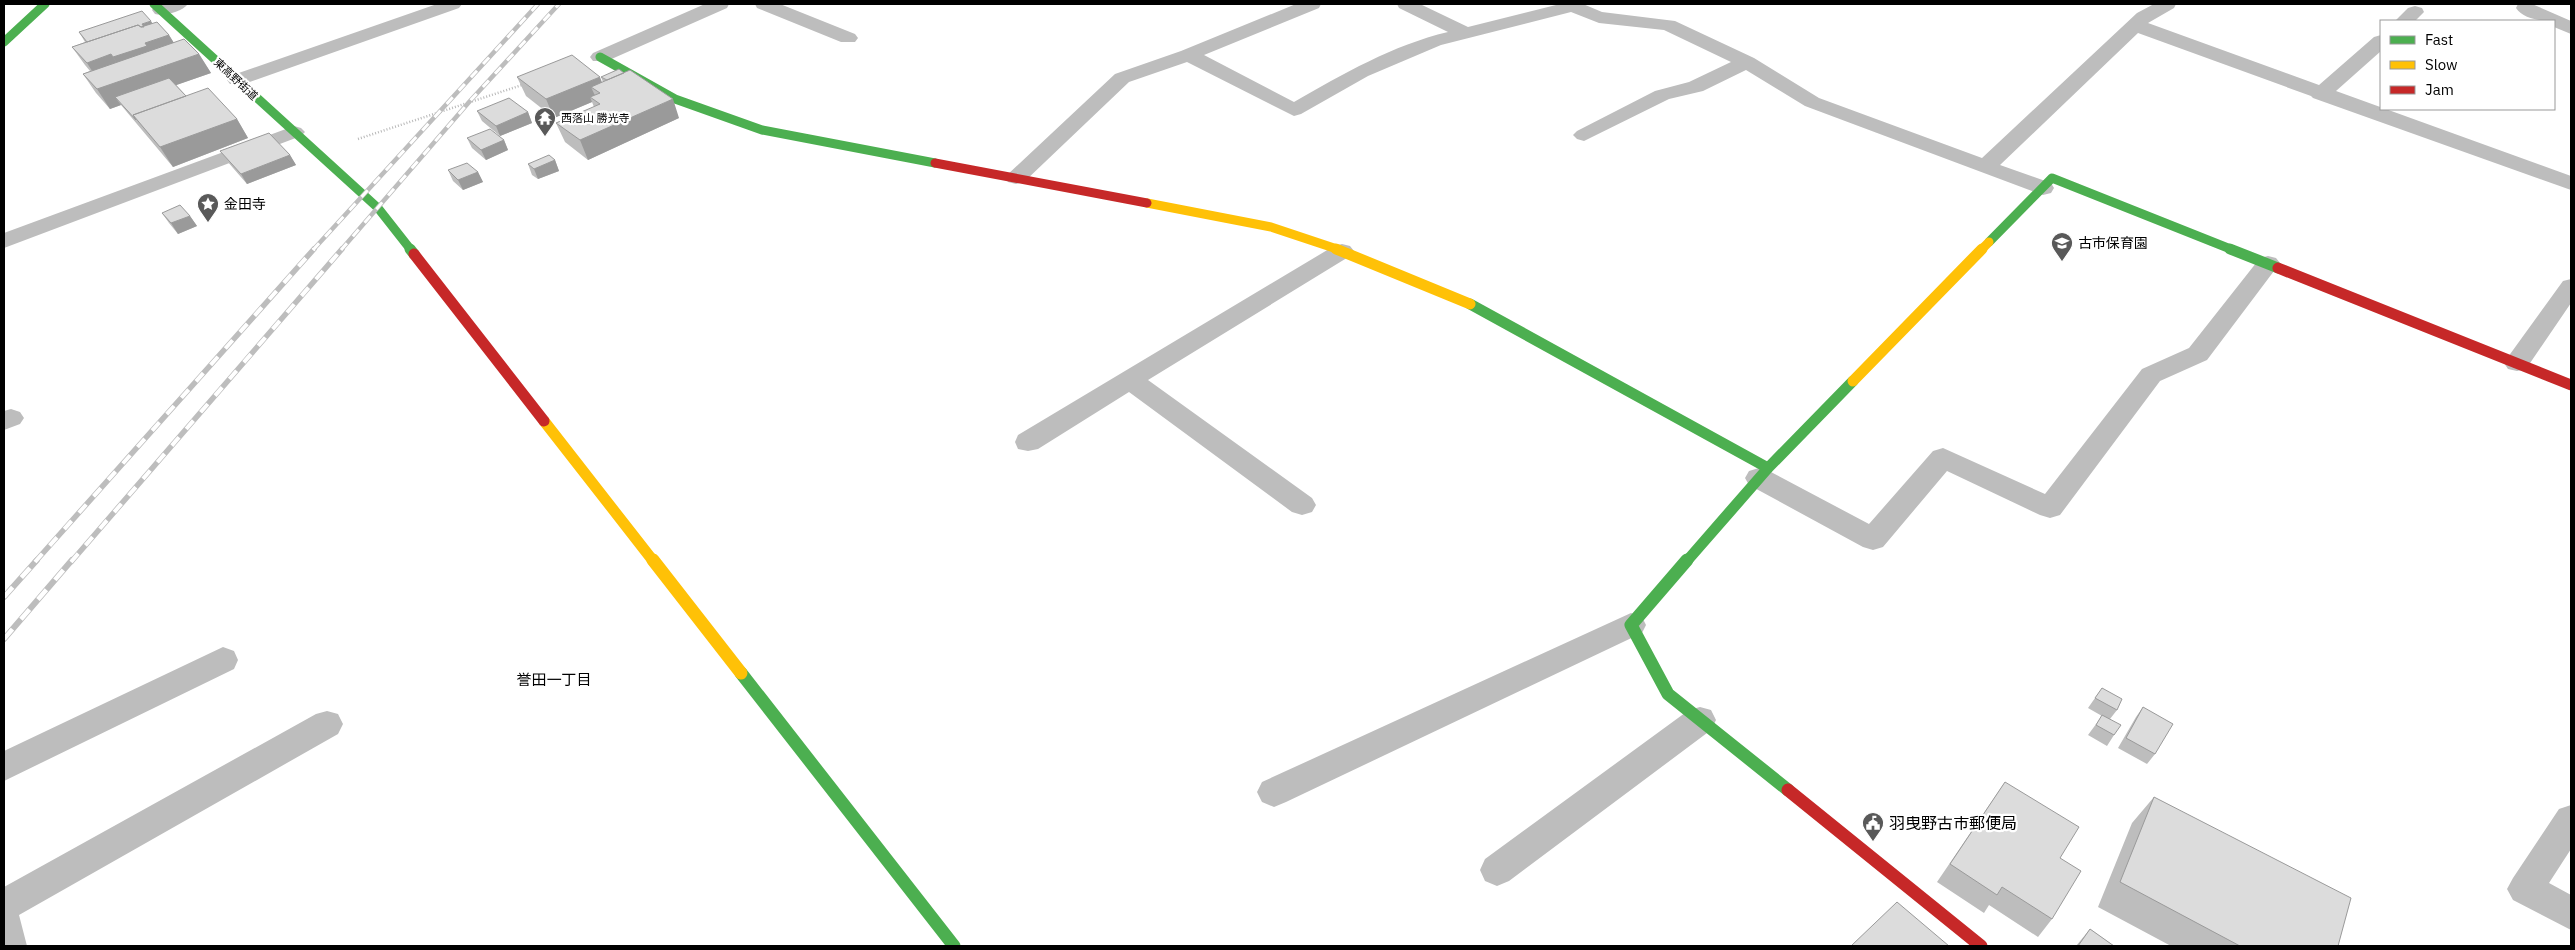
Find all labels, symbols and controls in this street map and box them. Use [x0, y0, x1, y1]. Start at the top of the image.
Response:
legend [2380, 20, 2555, 110]
text: Fast [2425, 30, 2453, 49]
street label: 東高野街道 [211, 55, 261, 103]
text: Slow [2425, 55, 2458, 74]
text: Jam [2425, 80, 2454, 99]
temple icon: 西落山 勝光寺 [533, 106, 557, 137]
place label: 西落山 勝光寺 [561, 111, 630, 125]
place icon: 金田寺 [196, 192, 220, 223]
place label: 金田寺 [224, 195, 266, 213]
school or university icon: 古市保育園 [2050, 231, 2074, 262]
place label: 古市保育園 [2078, 234, 2148, 252]
district label: 誉田一丁目 [516, 670, 592, 689]
public building icon: 羽曳野古市郵便局 [1861, 811, 1885, 842]
place label: 羽曳野古市郵便局 [1889, 813, 2017, 833]

